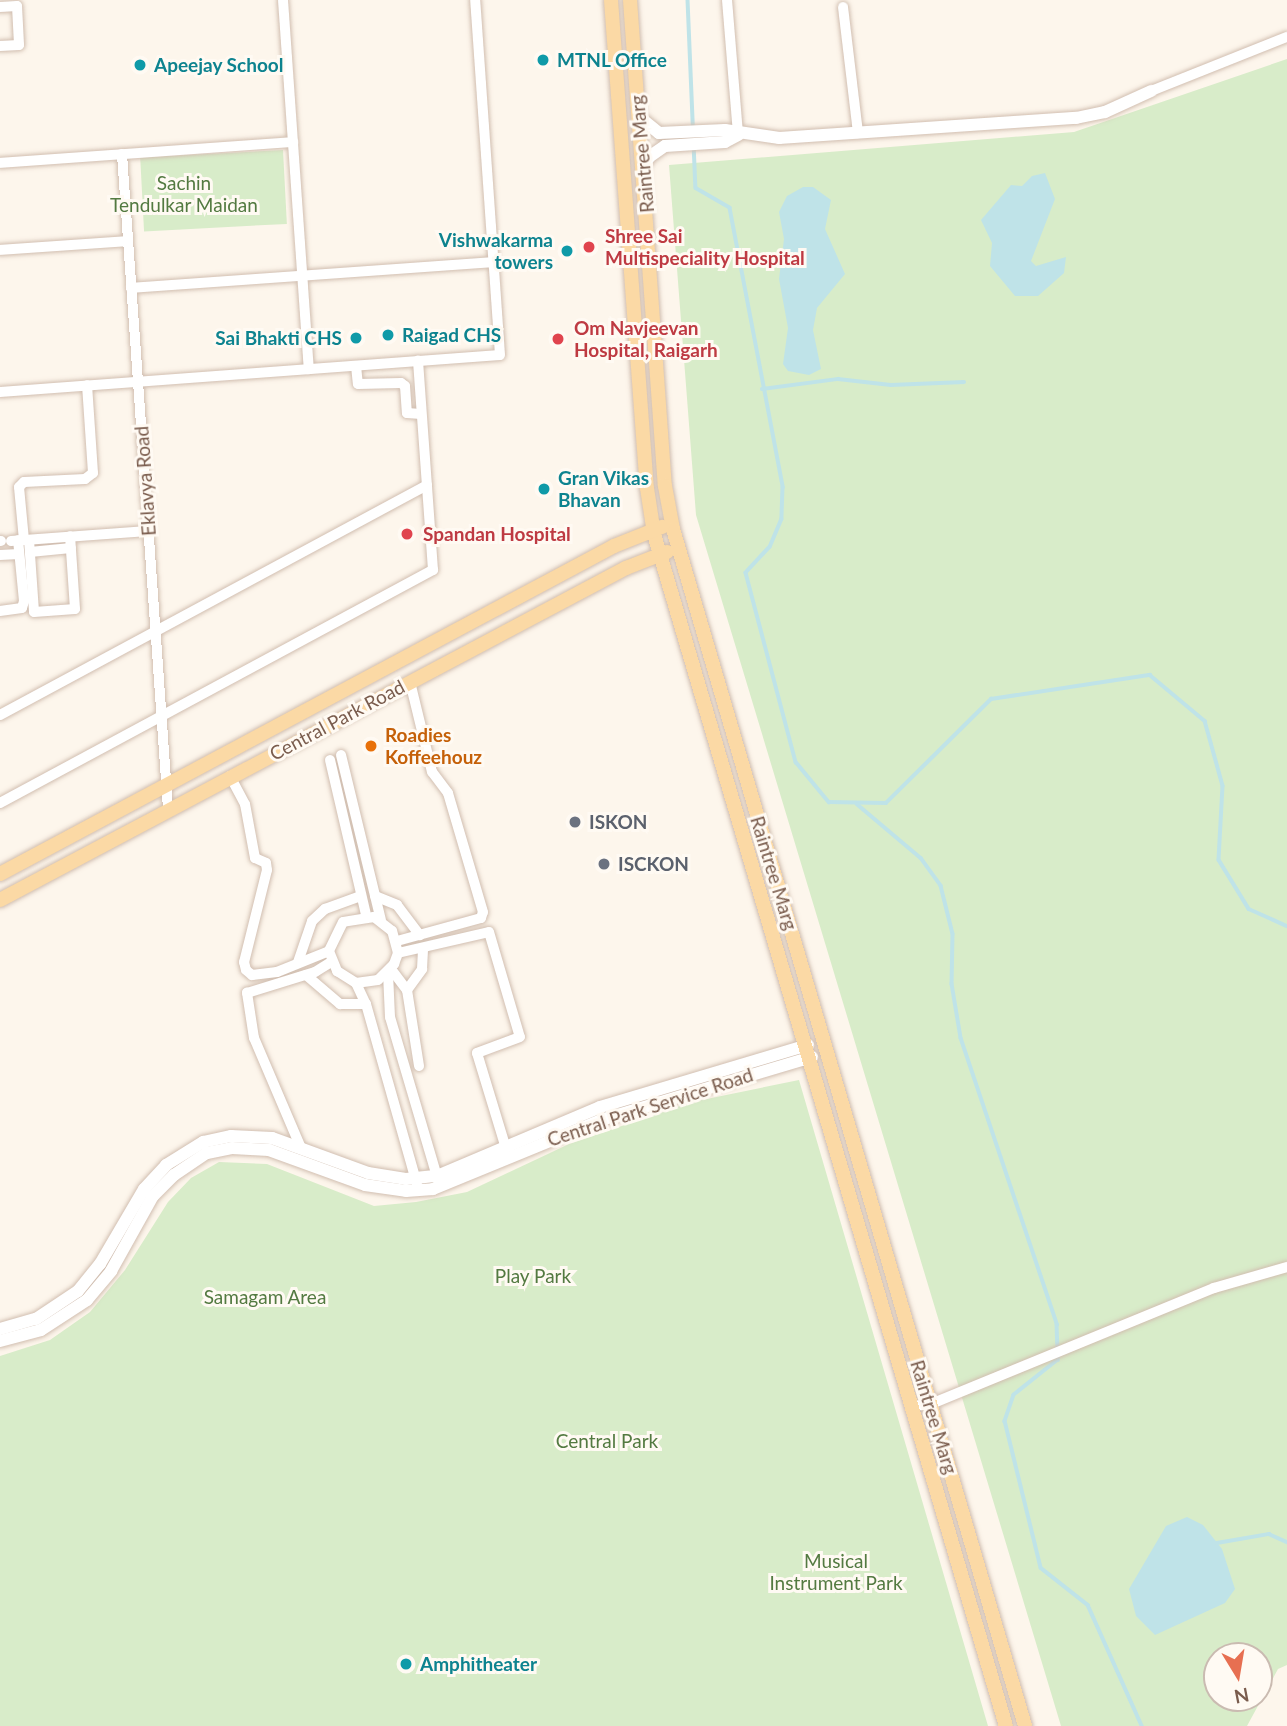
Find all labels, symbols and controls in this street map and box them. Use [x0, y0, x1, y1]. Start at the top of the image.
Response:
place label: MTNL Office [557, 49, 667, 71]
marker: MTNL Office [535, 52, 551, 68]
place label: Apeejay School [154, 54, 284, 76]
marker: Apeejay School [132, 57, 148, 73]
street label: Raintree Marg [626, 94, 658, 214]
park label: Sachin Tendulkar Maidan [110, 172, 258, 216]
place label: Shree Sai Multispeciality Hospital [605, 225, 805, 269]
place label: Vishwakarma towers [439, 229, 553, 273]
marker: Shree Sai Multispeciality Hospital [579, 237, 599, 257]
marker: Vishwakarma towers [559, 243, 575, 259]
place label: Om Navjeevan Hospital, Raigarh [574, 317, 718, 361]
place label: Raigad CHS [402, 324, 501, 346]
place label: Sai Bhakti CHS [215, 327, 342, 349]
marker: Raigad CHS [380, 327, 396, 343]
marker: Om Navjeevan Hospital, Raigarh [548, 329, 568, 349]
marker: Sai Bhakti CHS [348, 330, 364, 346]
street label: Eklavya Road [130, 425, 160, 537]
place label: Gran Vikas Bhavan [558, 467, 650, 511]
marker: Gran Vikas Bhavan [536, 481, 552, 497]
place label: Spandan Hospital [423, 523, 571, 545]
marker: Spandan Hospital [397, 524, 417, 544]
street label: Central Park Road [266, 675, 408, 765]
place label: Roadies Koffeehouz [385, 724, 482, 768]
marker: Roadies Koffeehouz [363, 738, 379, 754]
place label: ISKON [589, 811, 647, 833]
street label: Raintree Marg [746, 813, 802, 933]
marker: ISKON [567, 814, 583, 830]
place label: ISCKON [618, 853, 689, 875]
marker: ISCKON [596, 856, 612, 872]
street label: Central Park Service Road [544, 1063, 756, 1151]
park label: Play Park [495, 1265, 571, 1287]
park label: Samagam Area [203, 1286, 327, 1308]
street label: Raintree Marg [906, 1357, 962, 1477]
park label: Central Park [556, 1430, 658, 1452]
park label: Musical Instrument Park [769, 1550, 903, 1594]
north arrow [1203, 1642, 1273, 1712]
place label: Amphitheater [420, 1653, 537, 1675]
marker: Amphitheater [398, 1656, 414, 1672]
text: N [1232, 1683, 1251, 1709]

